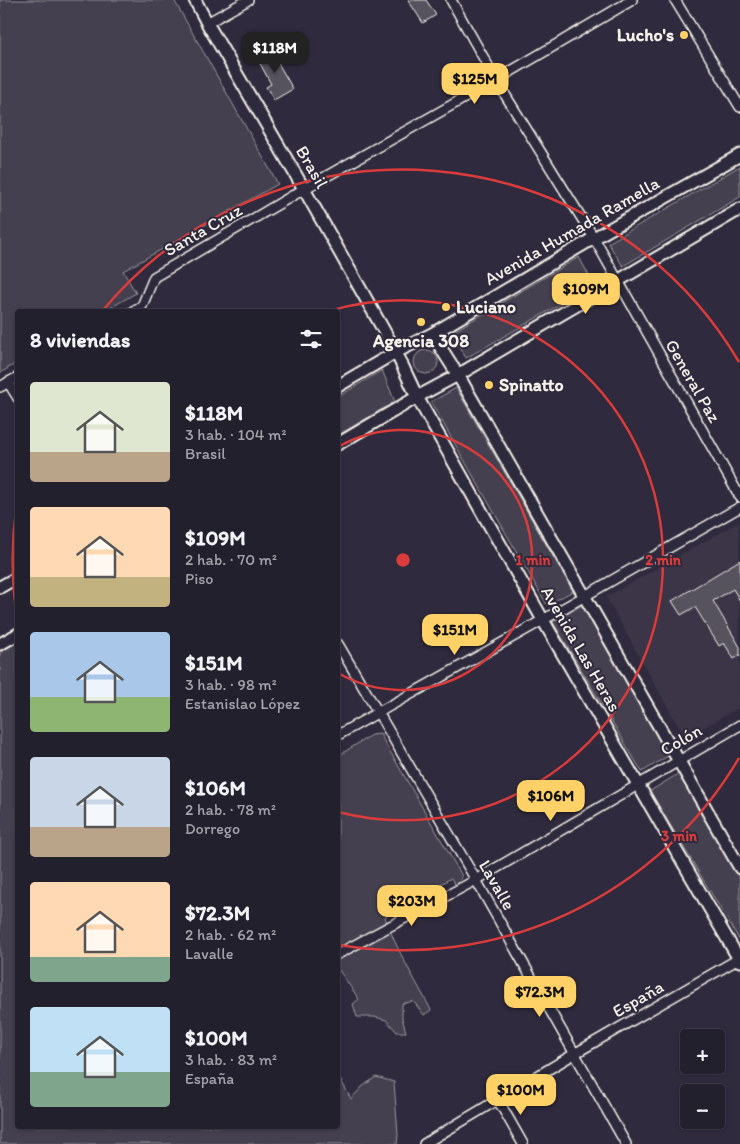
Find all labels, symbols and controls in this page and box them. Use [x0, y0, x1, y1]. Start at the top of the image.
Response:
place label: Lucho's [617, 24, 674, 46]
marker: Lucho's [678, 29, 690, 41]
pin: $118M [240, 32, 310, 74]
text: $118M [253, 38, 297, 57]
pin: $125M [440, 62, 510, 105]
text: $125M [453, 69, 497, 88]
street label: Brasil [291, 142, 333, 192]
street label: Avenida Humada Ramella [481, 172, 664, 290]
street label: Santa Cruz [160, 199, 246, 261]
pin: $109M [551, 272, 621, 315]
text: $109M [563, 279, 609, 298]
place label: Luciano [456, 296, 516, 318]
marker: Luciano [440, 301, 452, 313]
marker: Agencia 308 [415, 316, 427, 328]
icon: filters [297, 325, 325, 353]
text: 8 viviendas [30, 327, 130, 352]
place label: Agencia 308 [372, 330, 469, 352]
street label: General Paz [660, 335, 726, 427]
place label: Spinatto [499, 374, 564, 396]
marker: Spinatto [483, 379, 495, 391]
text: $118M [185, 400, 243, 425]
icon: home [70, 402, 130, 462]
text: 3 hab. · 104 m² [185, 425, 287, 444]
text: Brasil [185, 444, 226, 463]
text: $109M [185, 525, 246, 550]
icon: home [70, 527, 130, 587]
text: 2 hab. · 70 m² [185, 550, 277, 569]
centre of rings [394, 551, 412, 569]
text: 1 min [516, 551, 551, 569]
text: 2 min [645, 551, 682, 569]
text: Piso [185, 569, 213, 588]
street label: Avenida Las Heras [536, 582, 626, 716]
pin: $151M [420, 614, 490, 656]
text: $151M [433, 620, 477, 639]
text: $151M [185, 650, 243, 675]
icon: home [70, 652, 130, 712]
text: 3 hab. · 98 m² [185, 675, 277, 694]
text: Estanislao López [185, 694, 300, 713]
street label: Colón [656, 719, 706, 761]
text: $106M [185, 775, 246, 800]
icon: home [70, 777, 130, 837]
pin: $106M [516, 780, 586, 822]
text: $106M [528, 786, 574, 805]
text: 2 hab. · 78 m² [185, 800, 276, 819]
text: Dorrego [185, 819, 240, 838]
text: 3 min [661, 827, 698, 845]
street label: Lavalle [474, 856, 520, 914]
pin: $203M [377, 884, 447, 927]
text: $203M [388, 891, 436, 910]
text: $72.3M [185, 900, 250, 925]
icon: home [70, 902, 130, 962]
text: 2 hab. · 62 m² [185, 925, 276, 944]
text: Lavalle [185, 944, 233, 963]
pin: $72.3M [499, 976, 581, 1018]
street label: España [609, 976, 668, 1022]
text: $72.3M [515, 982, 565, 1001]
text: $100M [185, 1025, 248, 1050]
icon: home [70, 1027, 130, 1087]
map controls [680, 1029, 725, 1129]
button: + [680, 1029, 725, 1074]
text: 3 hab. · 83 m² [185, 1050, 277, 1069]
text: España [185, 1069, 234, 1088]
pin: $100M [486, 1074, 556, 1116]
text: $100M [497, 1080, 545, 1099]
button: − [680, 1084, 725, 1129]

